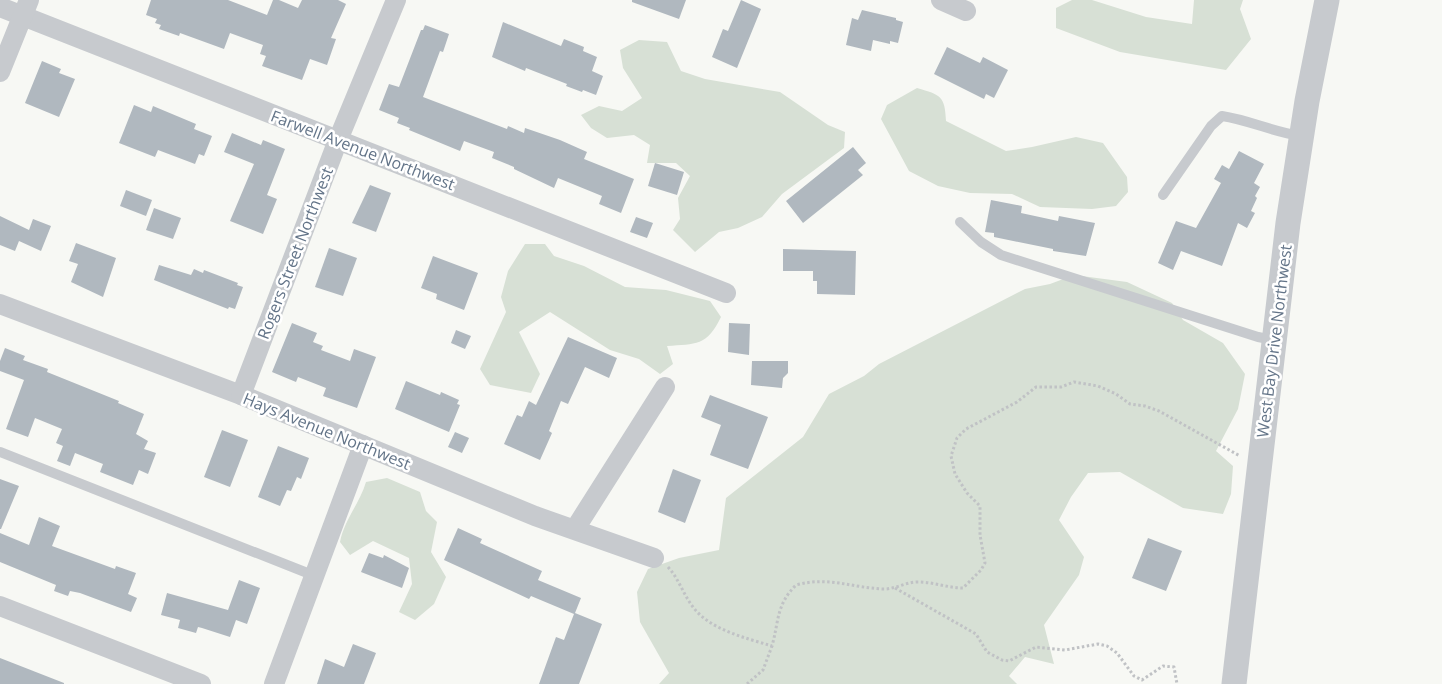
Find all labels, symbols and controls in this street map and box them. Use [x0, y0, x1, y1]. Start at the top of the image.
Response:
street label: Farwell Avenue Northwest [268, 105, 459, 195]
street label: Rogers Street Northwest [252, 163, 338, 342]
street label: West Bay Drive Northwest [1251, 243, 1297, 439]
street label: Hays Avenue Northwest [240, 387, 414, 475]

